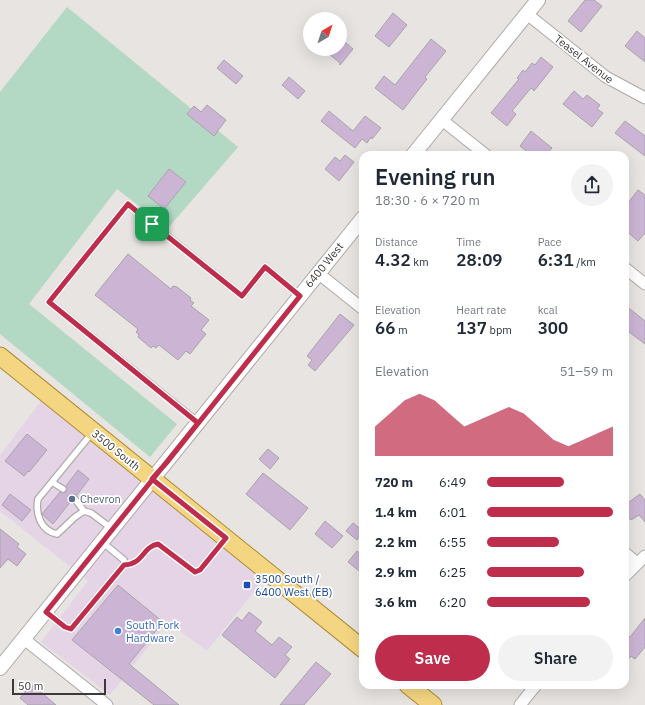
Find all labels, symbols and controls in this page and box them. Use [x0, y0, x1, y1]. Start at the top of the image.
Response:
north arrow [303, 12, 347, 56]
map controls [303, 12, 347, 56]
street label: Teasel Avenue [552, 32, 616, 86]
text: Evening run [375, 162, 495, 191]
button: share [571, 164, 613, 206]
text: 18:30 · 6 × 720 m [375, 192, 480, 209]
pin [135, 207, 169, 241]
icon: arrive [141, 213, 163, 235]
text: Distance [375, 235, 418, 249]
text: Time [456, 235, 481, 249]
text: Pace [538, 235, 562, 249]
street label: 6400 West [302, 240, 346, 290]
text: 4.32 [375, 249, 411, 271]
text: 28:09 [456, 249, 503, 271]
text: 6:31 [538, 249, 574, 271]
text: km [411, 255, 429, 269]
text: /km [574, 255, 596, 269]
text: Elevation [375, 303, 421, 317]
text: Heart rate [456, 303, 506, 317]
text: kcal [538, 303, 558, 317]
text: 66 [375, 317, 395, 339]
text: 137 [456, 317, 487, 339]
text: 300 [538, 317, 568, 339]
text: m [395, 323, 408, 337]
text: bpm [487, 323, 512, 337]
text: Elevation [375, 363, 429, 380]
text: 51–59 m [560, 363, 613, 380]
street label: 3500 South [89, 426, 143, 474]
text: 720 m [375, 474, 413, 491]
text: 6:49 [439, 474, 466, 491]
place label: Chevron [80, 492, 121, 506]
marker: Chevron [67, 494, 77, 504]
text: 1.4 km [375, 504, 417, 521]
text: 6:01 [439, 504, 466, 521]
text: 2.2 km [375, 534, 417, 551]
text: 6:55 [439, 534, 466, 551]
text: 2.9 km [375, 564, 417, 581]
text: 6:25 [439, 564, 466, 581]
place label: 3500 South / 6400 West (EB) [255, 572, 332, 599]
marker: 3500 South / 6400 West (EB) [242, 580, 252, 590]
text: 3.6 km [375, 594, 417, 611]
text: 6:20 [439, 594, 466, 611]
place label: South Fork Hardware [126, 618, 180, 645]
marker: South Fork Hardware [113, 626, 123, 636]
button: Save [375, 635, 490, 681]
button: Share [498, 635, 613, 681]
scale bar [12, 677, 106, 696]
text: 50 m [18, 679, 43, 693]

